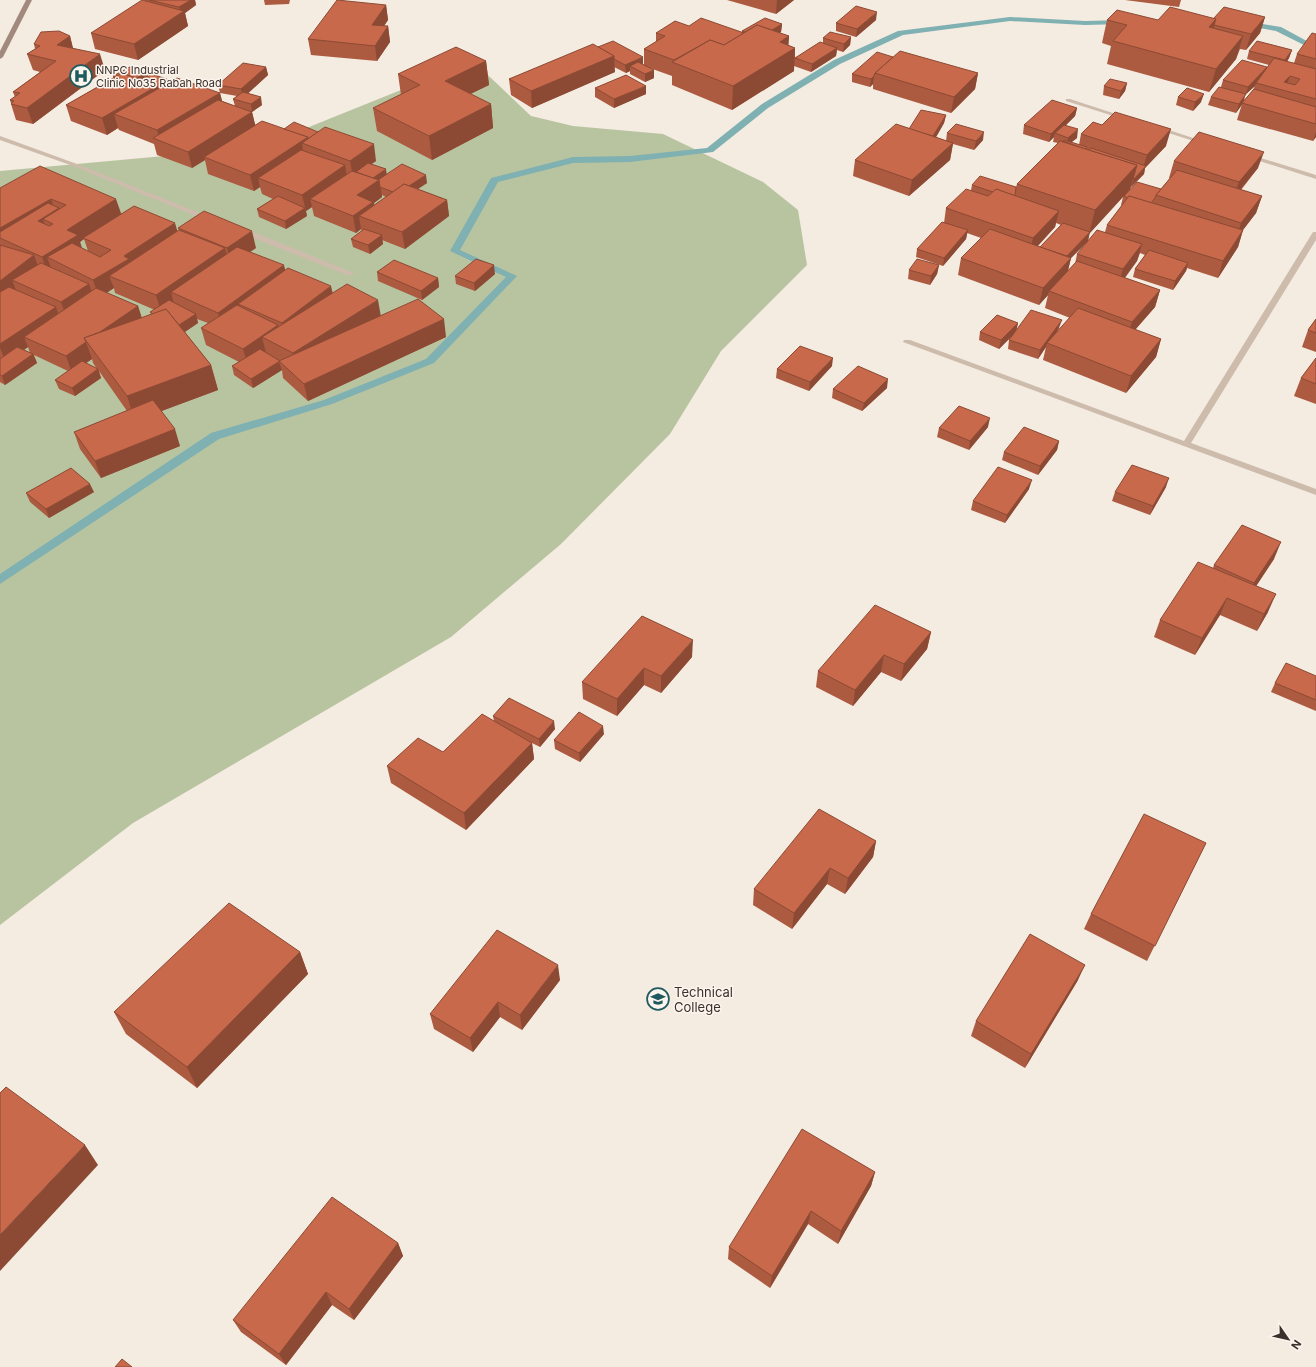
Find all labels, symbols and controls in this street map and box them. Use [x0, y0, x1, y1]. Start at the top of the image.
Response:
hospital icon: NNPC Industrial Clinic No35 Rabah Road [68, 63, 94, 89]
place label: NNPC Industrial Clinic No35 Rabah Road [96, 63, 222, 90]
place label: Technical College [674, 984, 733, 1015]
school or university icon: Technical College [645, 986, 671, 1012]
north arrow [1268, 1319, 1308, 1359]
text: N [1288, 1337, 1304, 1352]

